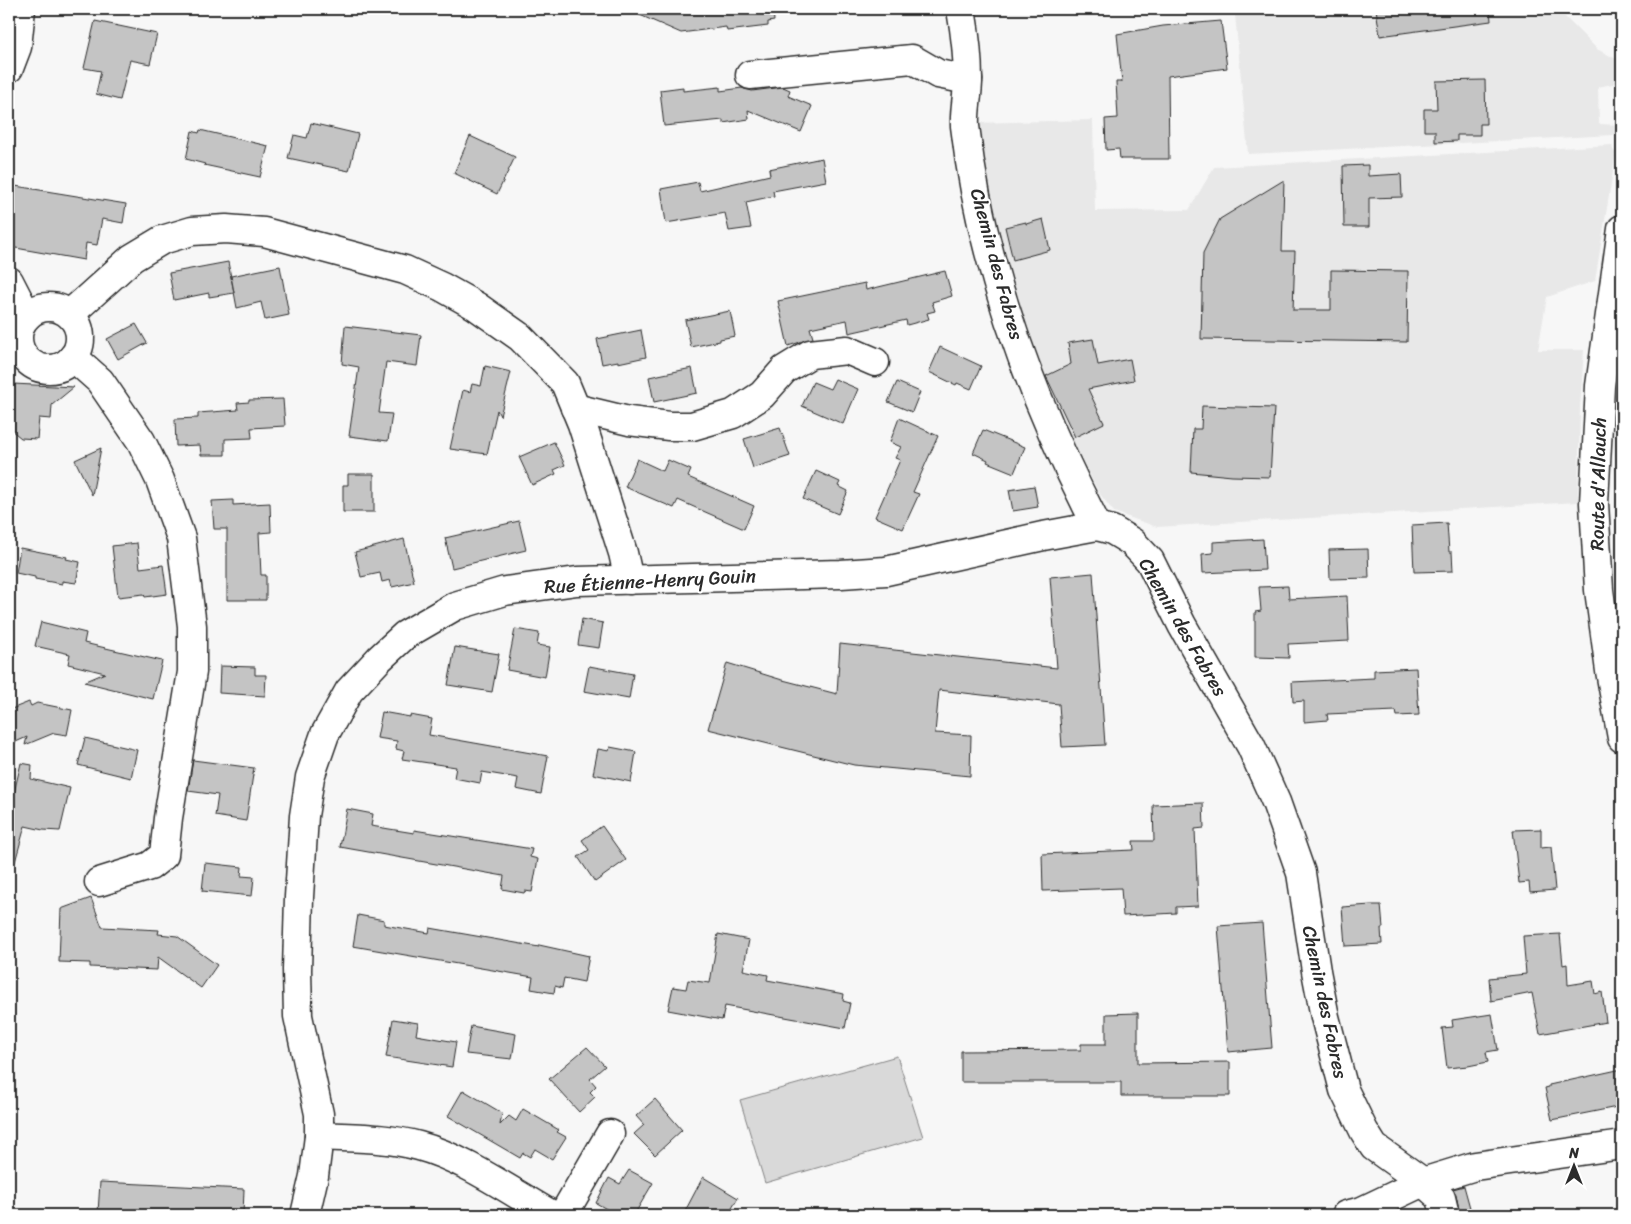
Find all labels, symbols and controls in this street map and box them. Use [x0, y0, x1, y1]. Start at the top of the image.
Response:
street label: Chemin des Fabres [961, 184, 1033, 344]
street label: Route d'Allauch [1580, 417, 1616, 551]
street label: Chemin des Fabres [1130, 551, 1236, 703]
street label: Rue Étienne-Henry Gouin [543, 559, 757, 603]
street label: Chemin des Fabres [1293, 922, 1357, 1082]
text: N [1568, 1141, 1579, 1166]
north arrow [1548, 1142, 1598, 1192]

